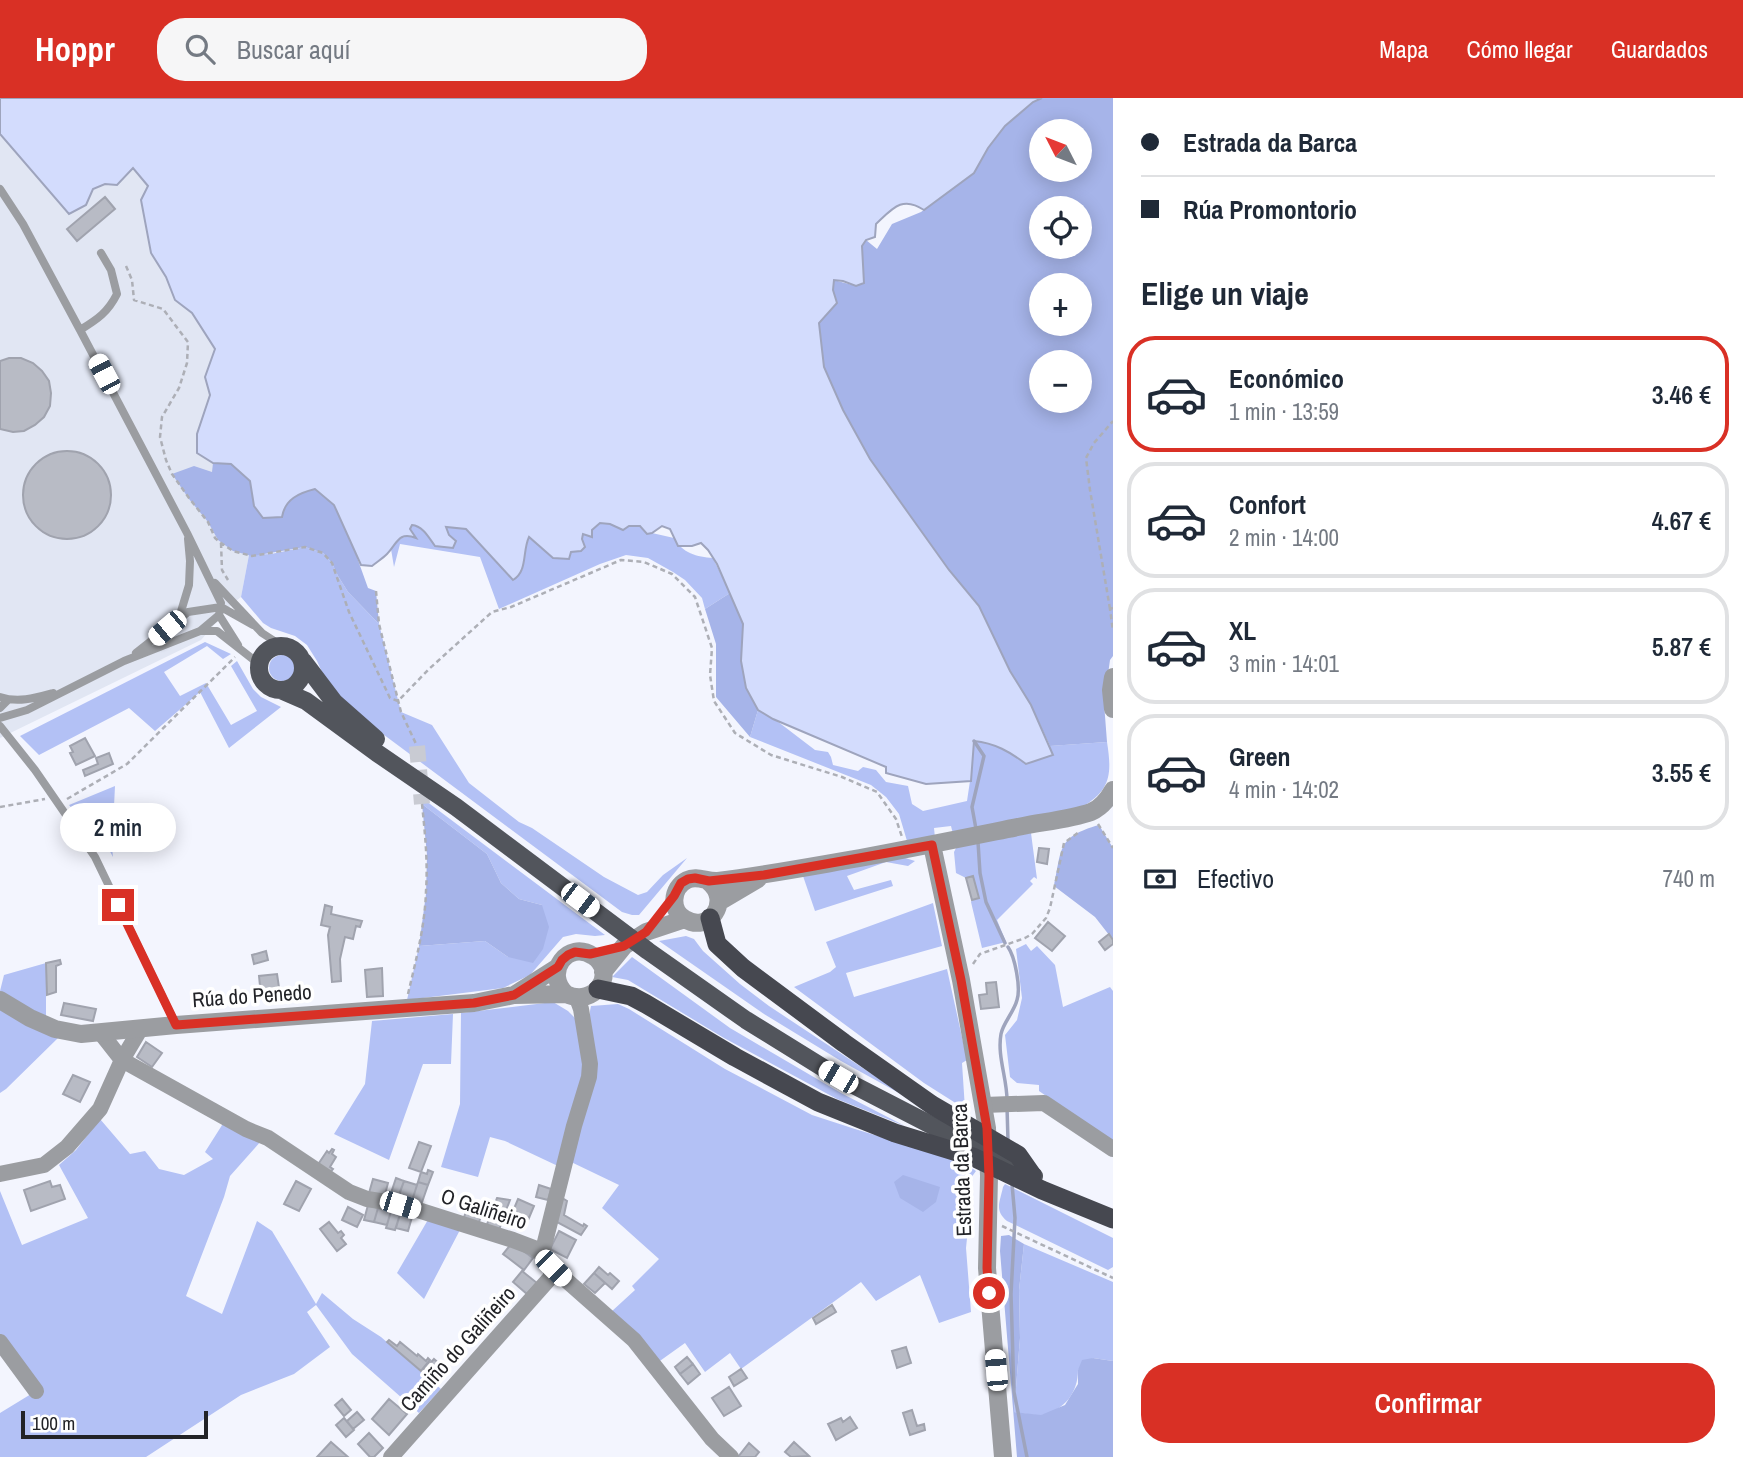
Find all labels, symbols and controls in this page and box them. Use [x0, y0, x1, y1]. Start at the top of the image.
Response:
search box [157, 18, 647, 81]
text: Hoppr [35, 27, 115, 71]
icon: search [181, 30, 219, 68]
text: Buscar aquí [237, 32, 350, 67]
text: Mapa [1379, 33, 1429, 65]
text: Cómo llegar [1467, 33, 1573, 65]
text: Guardados [1611, 33, 1708, 65]
north arrow [1029, 119, 1092, 182]
map controls [1029, 119, 1092, 413]
text: Estrada da Barca [1183, 125, 1357, 160]
text: Rúa Promontorio [1183, 192, 1357, 227]
button: locate [1029, 196, 1092, 259]
text: Elige un viaje [1141, 272, 1309, 315]
button: + [1029, 273, 1092, 336]
button: − [1029, 350, 1092, 413]
car [85, 351, 124, 397]
text: Económico [1229, 361, 1344, 396]
icon: car [1145, 363, 1208, 426]
text: 3.46 € [1652, 377, 1711, 412]
text: 1 min · 13:59 [1229, 396, 1339, 427]
text: Confort [1229, 487, 1306, 522]
icon: car [1145, 489, 1208, 552]
text: 4.67 € [1652, 503, 1711, 538]
text: 2 min · 14:00 [1229, 522, 1339, 553]
car [145, 606, 190, 650]
text: XL [1229, 613, 1256, 648]
icon: car [1145, 615, 1208, 678]
text: 5.87 € [1652, 629, 1711, 664]
text: 3 min · 14:01 [1229, 648, 1339, 679]
text: Green [1229, 739, 1291, 774]
icon: car [1145, 741, 1208, 804]
text: 3.55 € [1652, 755, 1711, 790]
text: 4 min · 14:02 [1229, 774, 1339, 805]
callout: 2 min [60, 804, 176, 852]
text: 2 min [94, 812, 142, 843]
icon: cash [1141, 860, 1179, 898]
text: Efectivo [1197, 861, 1274, 896]
text: 740 m [1663, 863, 1715, 894]
car [557, 879, 604, 921]
route end [102, 889, 134, 921]
street label: Rúa do Penedo [191, 977, 313, 1014]
car [815, 1057, 862, 1097]
street label: Estrada da Barca [945, 1103, 978, 1237]
street label: O Galiñeiro [437, 1181, 531, 1236]
car [377, 1189, 424, 1221]
car [531, 1246, 576, 1290]
route start [973, 1277, 1005, 1309]
street label: Camiño do Galiñeiro [393, 1280, 522, 1418]
car [984, 1348, 1009, 1392]
button: Confirmar [1141, 1363, 1715, 1443]
scale bar [21, 1408, 208, 1440]
text: 100 m [32, 1410, 75, 1436]

